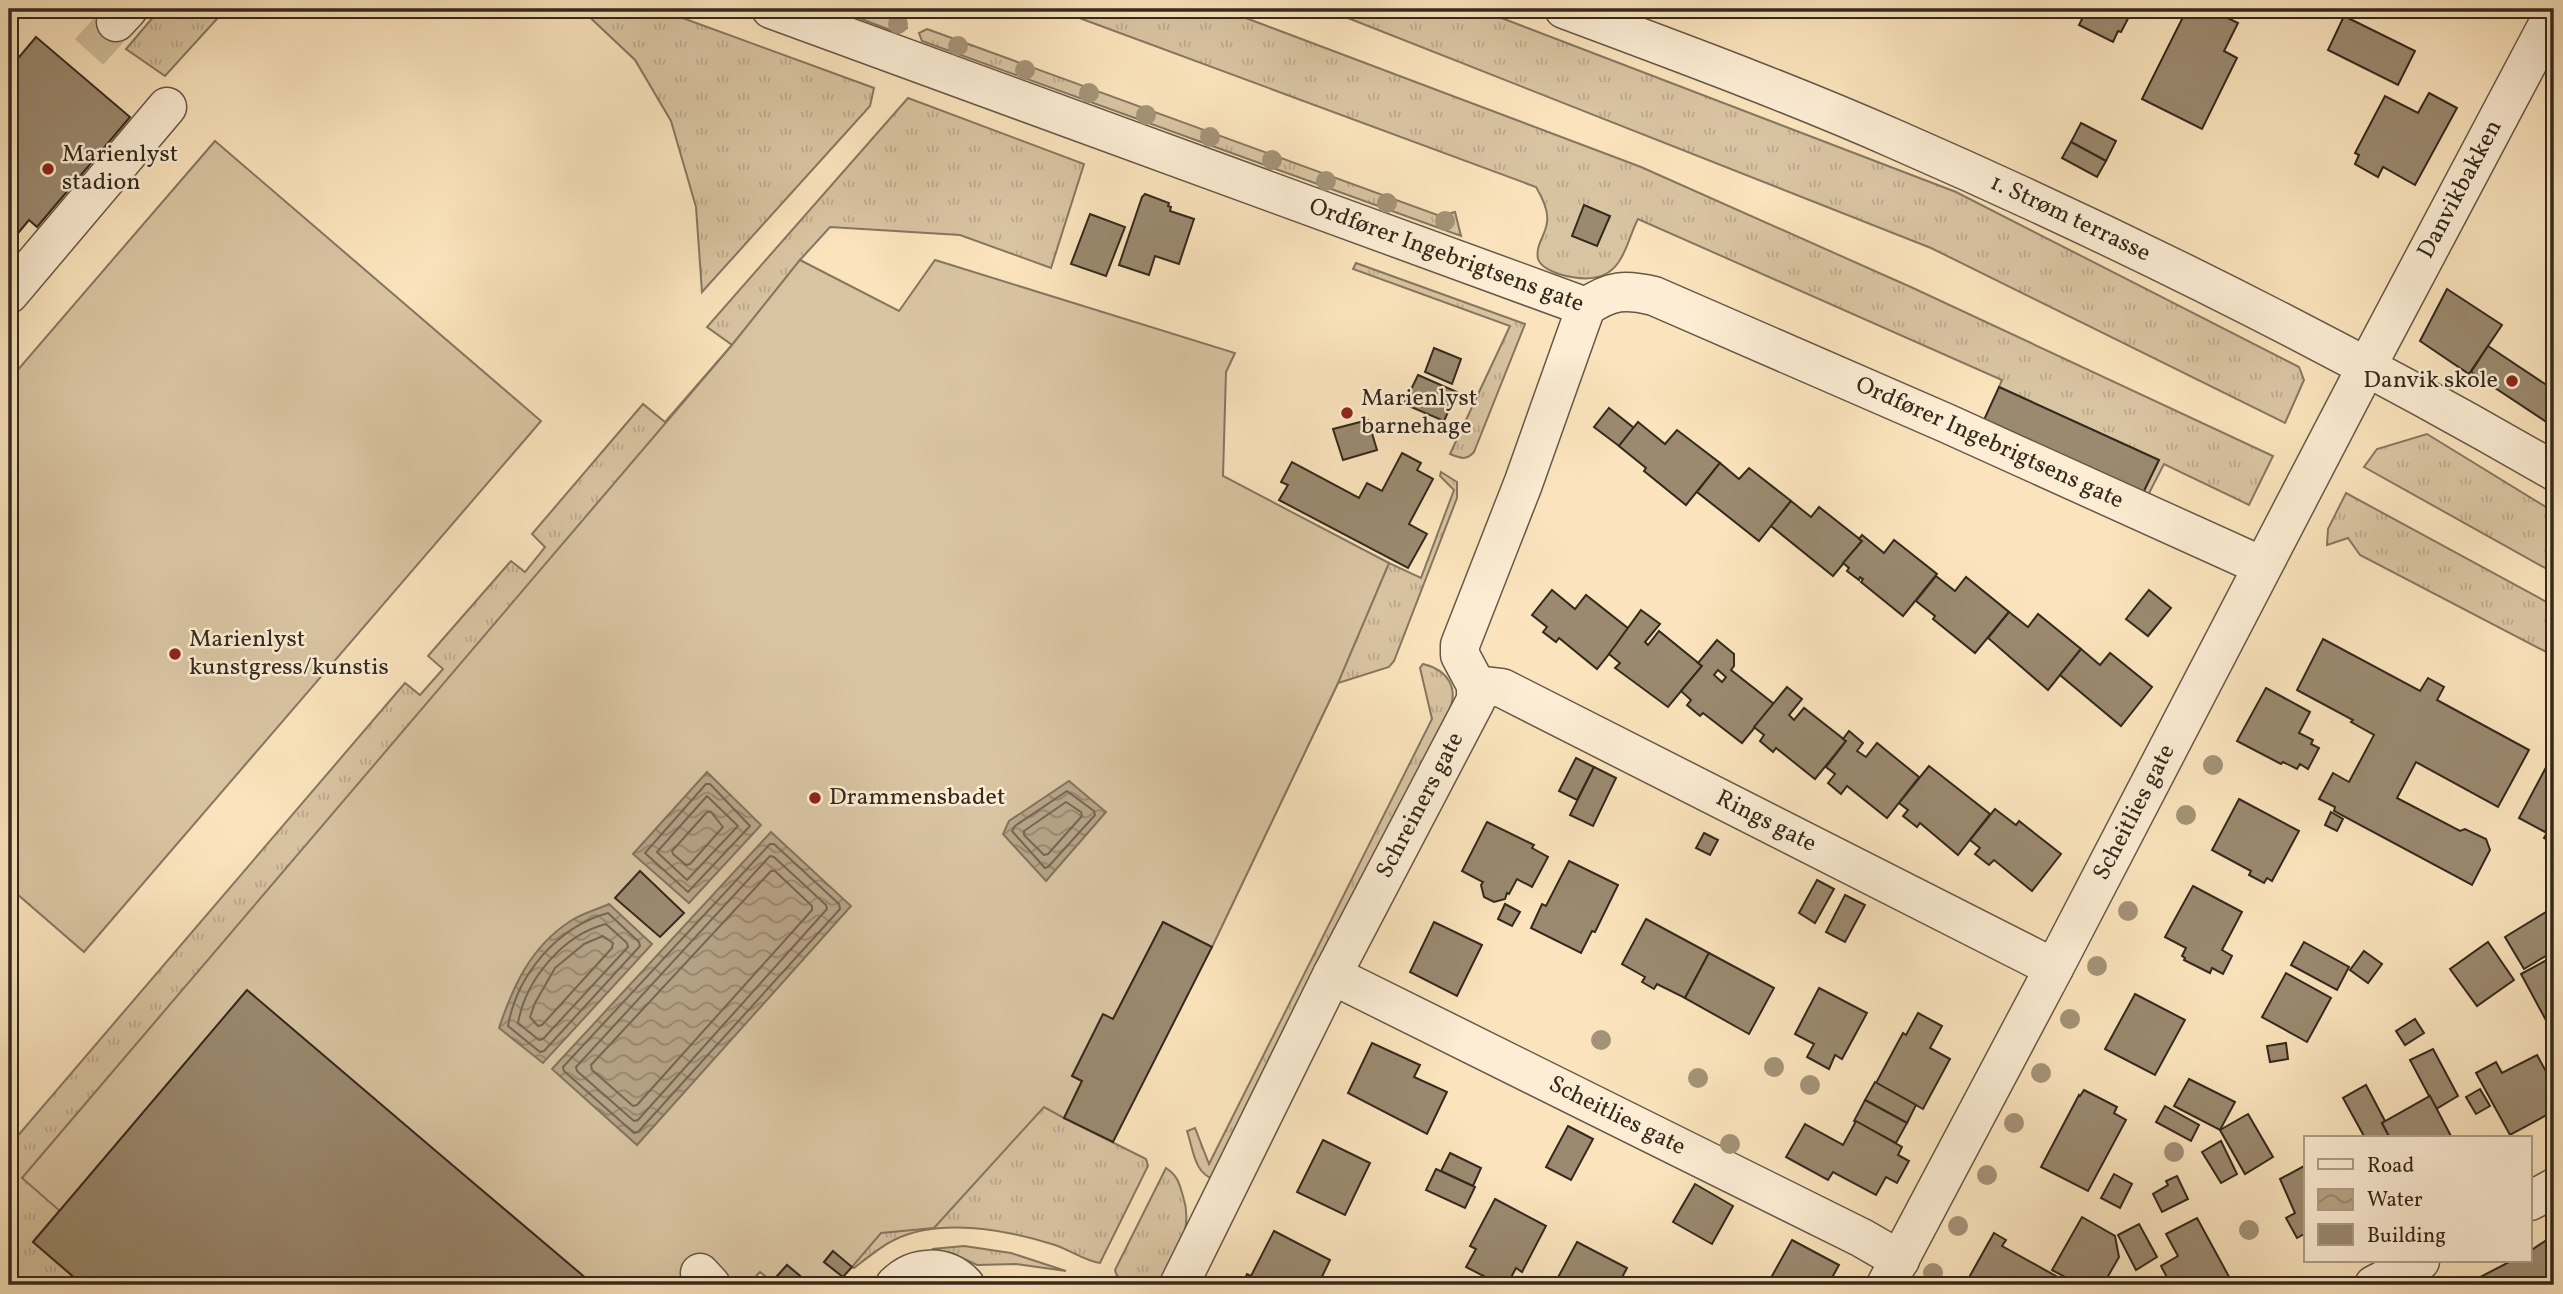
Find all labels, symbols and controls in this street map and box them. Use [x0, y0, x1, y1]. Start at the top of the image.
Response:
street label: Danvikbakken [2410, 114, 2511, 265]
place label: Marienlyst stadion [62, 138, 178, 200]
marker: Marienlyst stadion [40, 161, 56, 177]
street label: 1. Strøm terrasse [1984, 166, 2156, 271]
street label: Ordfører Ingebrigtsens gate [1304, 190, 1589, 322]
place label: Danvik skole [2363, 364, 2498, 398]
street label: Ordfører Ingebrigtsens gate [1850, 369, 2129, 518]
marker: Danvik skole [2504, 373, 2520, 389]
place label: Marienlyst barnehage [1361, 382, 1477, 444]
marker: Marienlyst barnehage [1339, 405, 1355, 421]
place label: Marienlyst kunstgress/kunstis [189, 623, 389, 685]
marker: Marienlyst kunstgress/kunstis [167, 646, 183, 662]
street label: Schreiners gate [1368, 726, 1473, 885]
street label: Scheitlies gate [2085, 739, 2184, 887]
place label: Drammensbadet [829, 781, 1005, 815]
street label: Rings gate [1710, 782, 1822, 862]
marker: Drammensbadet [807, 790, 823, 806]
street label: Scheitlies gate [1543, 1068, 1691, 1165]
legend [2304, 1136, 2532, 1262]
text: Road [2367, 1152, 2414, 1181]
text: Water [2367, 1186, 2423, 1215]
text: Building [2367, 1222, 2446, 1251]

